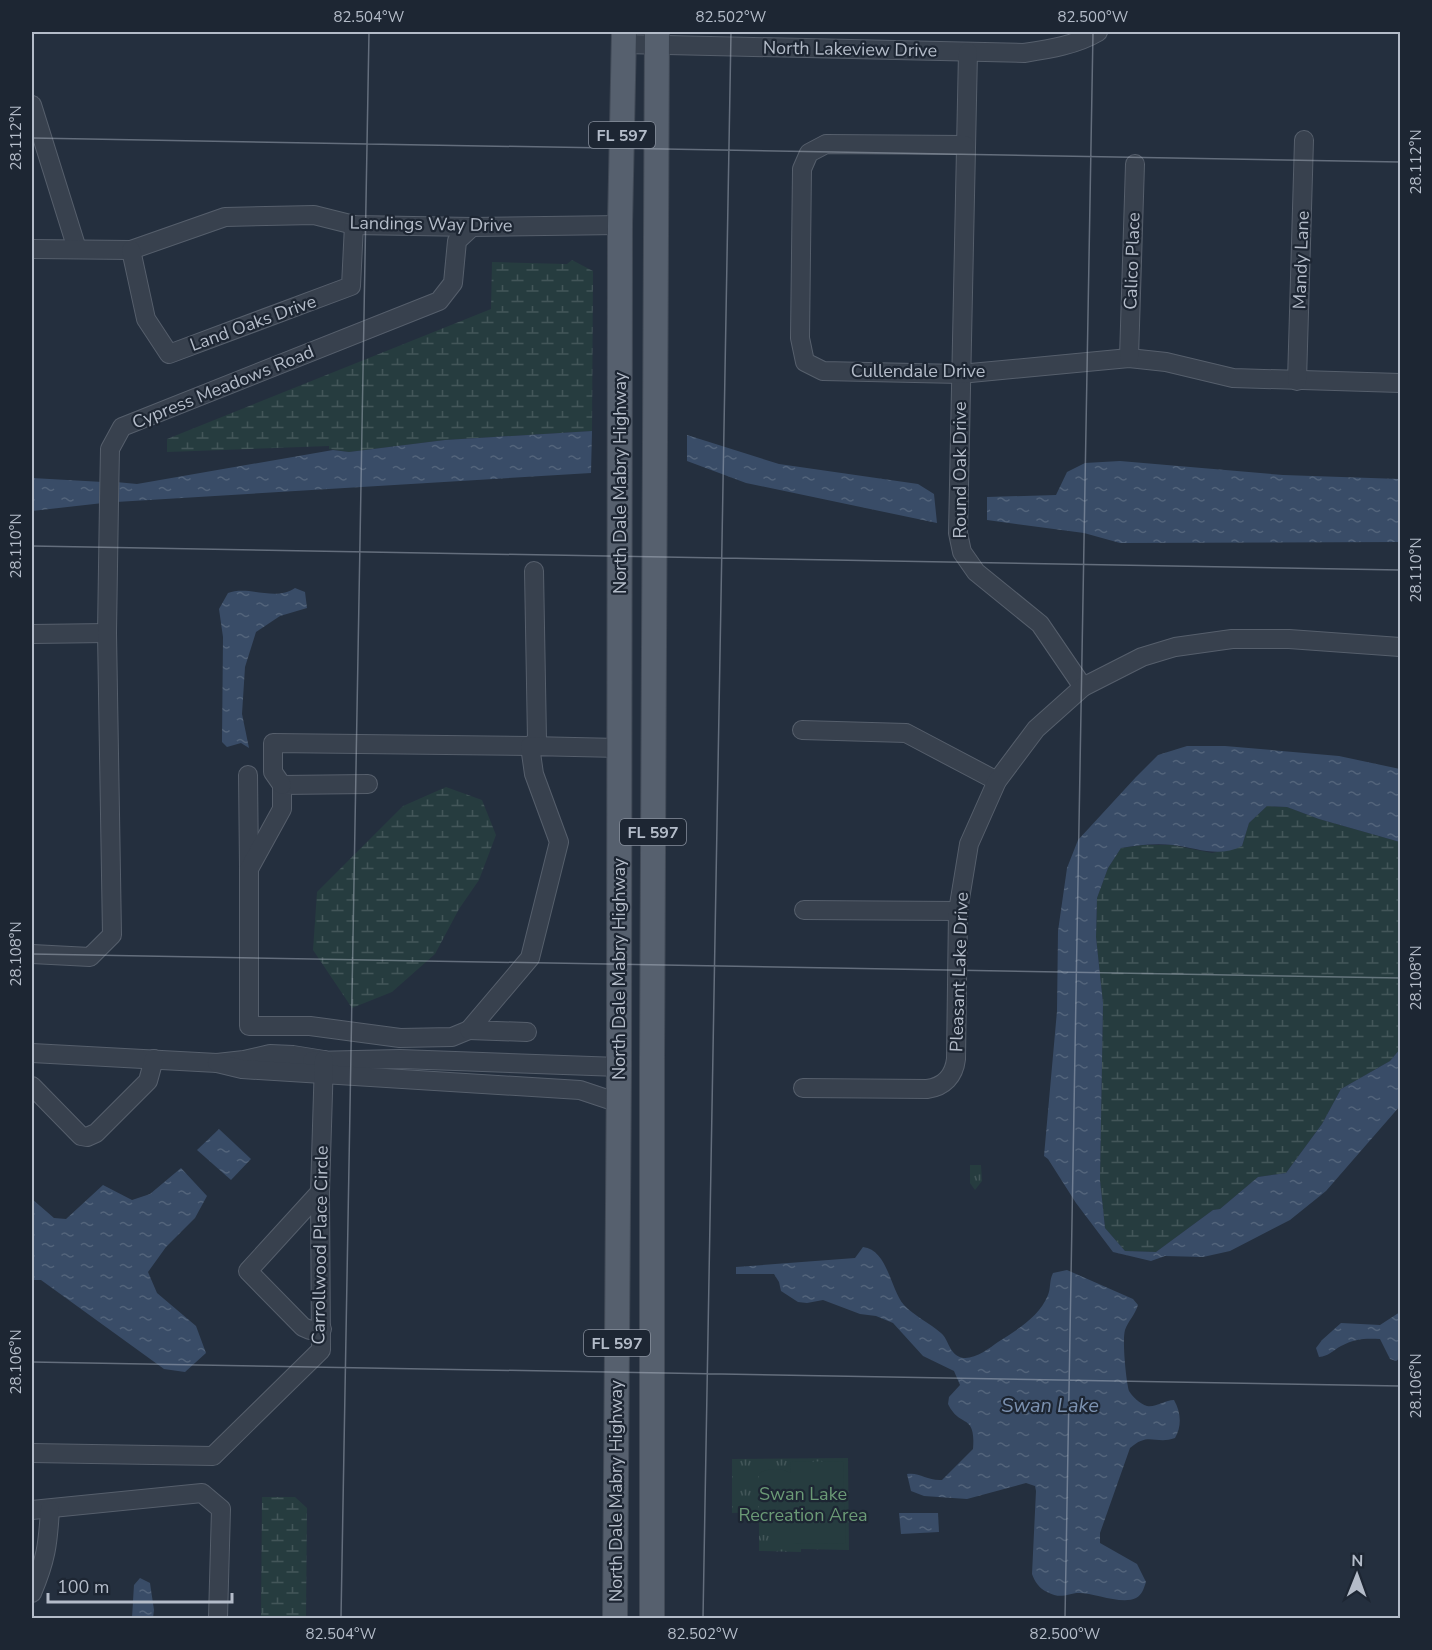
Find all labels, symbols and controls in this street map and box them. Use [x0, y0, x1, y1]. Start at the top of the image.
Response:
text: 82.504°W [334, 7, 405, 27]
text: 82.502°W [696, 7, 767, 27]
text: 82.500°W [1058, 7, 1129, 27]
street label: North Lakeview Drive [763, 35, 937, 63]
text: 28.112°N [6, 105, 26, 171]
road number: FL 597 [589, 122, 655, 148]
text: 28.112°N [1406, 129, 1426, 195]
street label: Mandy Lane [1287, 210, 1315, 310]
street label: Landings Way Drive [349, 211, 513, 237]
street label: Calico Place [1118, 212, 1146, 310]
street label: Land Oaks Drive [186, 289, 320, 357]
street label: Cypress Meadows Road [128, 339, 318, 435]
street label: Cullendale Drive [851, 359, 985, 383]
street label: North Dale Mabry Highway [608, 371, 632, 594]
street label: Round Oak Drive [948, 402, 972, 538]
text: 28.110°N [6, 513, 26, 579]
text: 28.110°N [1406, 537, 1426, 603]
road number: FL 597 [620, 819, 686, 845]
street label: North Dale Mabry Highway [607, 857, 631, 1080]
street label: Pleasant Lake Drive [944, 892, 974, 1052]
text: 28.108°N [6, 921, 26, 987]
text: 28.108°N [1406, 945, 1426, 1011]
street label: Carrollwood Place Circle [306, 1145, 334, 1345]
text: 28.106°N [6, 1329, 26, 1395]
road number: FL 597 [584, 1330, 650, 1356]
text: 28.106°N [1406, 1353, 1426, 1419]
street label: North Dale Mabry Highway [604, 1379, 628, 1602]
water label: Swan Lake [1001, 1392, 1099, 1419]
park label: Swan Lake Recreation Area [738, 1482, 868, 1527]
north arrow [1327, 1545, 1387, 1605]
text: N [1351, 1550, 1363, 1572]
scale bar [48, 1566, 232, 1604]
text: 100 m [57, 1575, 109, 1599]
text: 82.504°W [306, 1624, 377, 1644]
text: 82.502°W [668, 1624, 739, 1644]
text: 82.500°W [1030, 1624, 1101, 1644]

